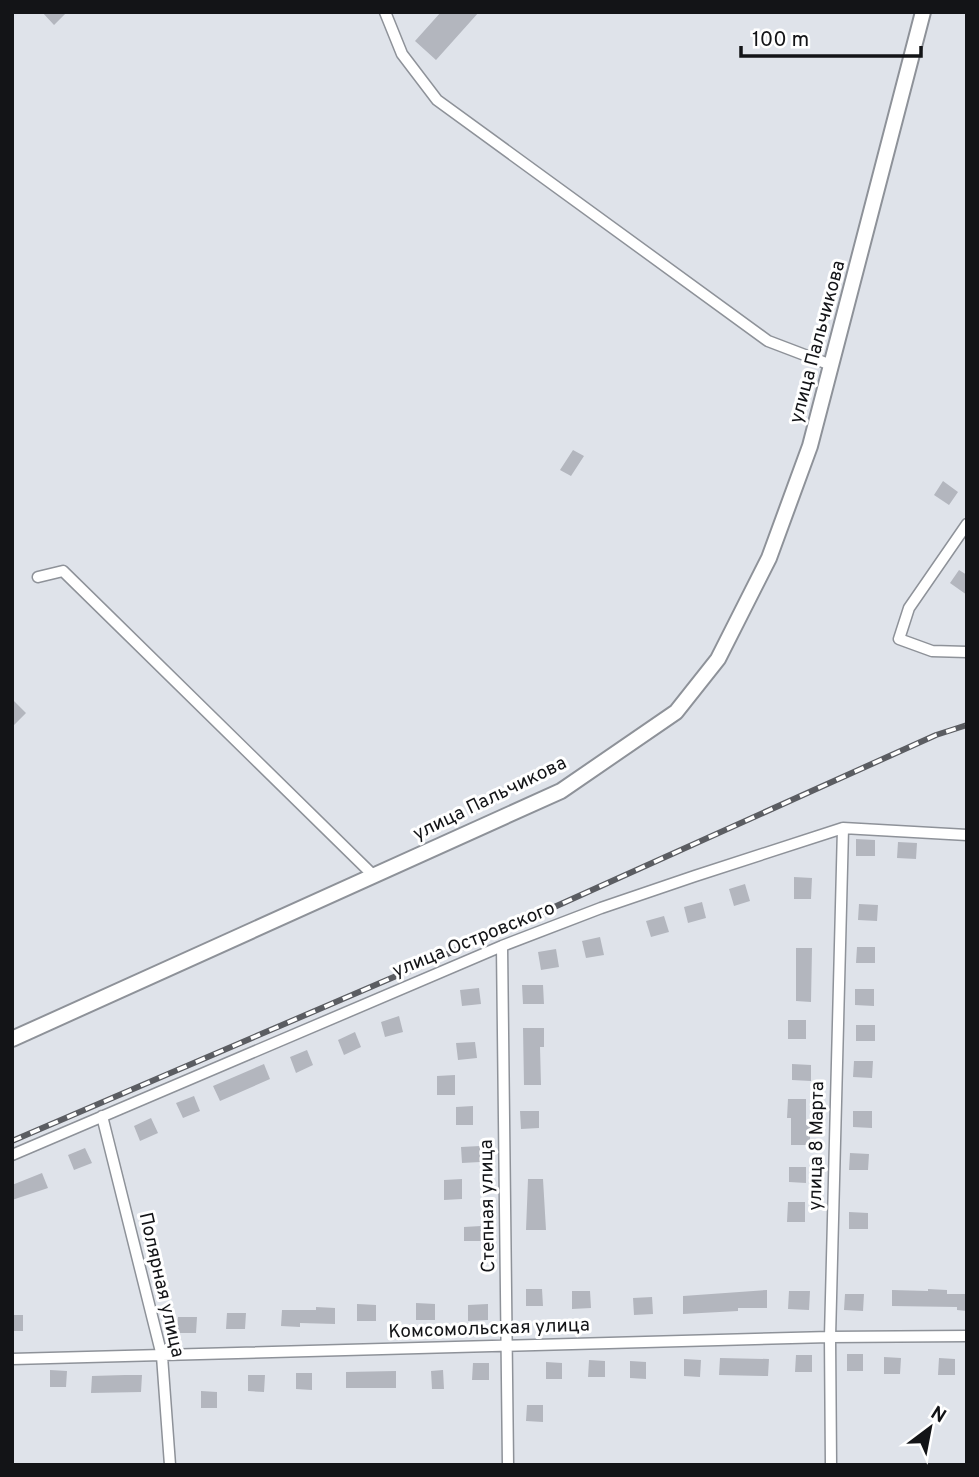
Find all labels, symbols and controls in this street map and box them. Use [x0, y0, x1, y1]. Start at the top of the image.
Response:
scale bar [741, 14, 921, 58]
text: 100 m [752, 27, 809, 54]
street label: улица Пальчикова [785, 258, 851, 426]
street label: улица Пальчикова [409, 751, 571, 847]
street label: улица Островского [389, 896, 559, 984]
street label: улица 8 Марта [804, 1081, 830, 1211]
street label: Степная улица [475, 1139, 501, 1273]
street label: Полярная улица [133, 1210, 189, 1360]
street label: Комсомольская улица [388, 1313, 590, 1345]
north arrow [895, 1393, 965, 1463]
text: N [926, 1401, 950, 1429]

